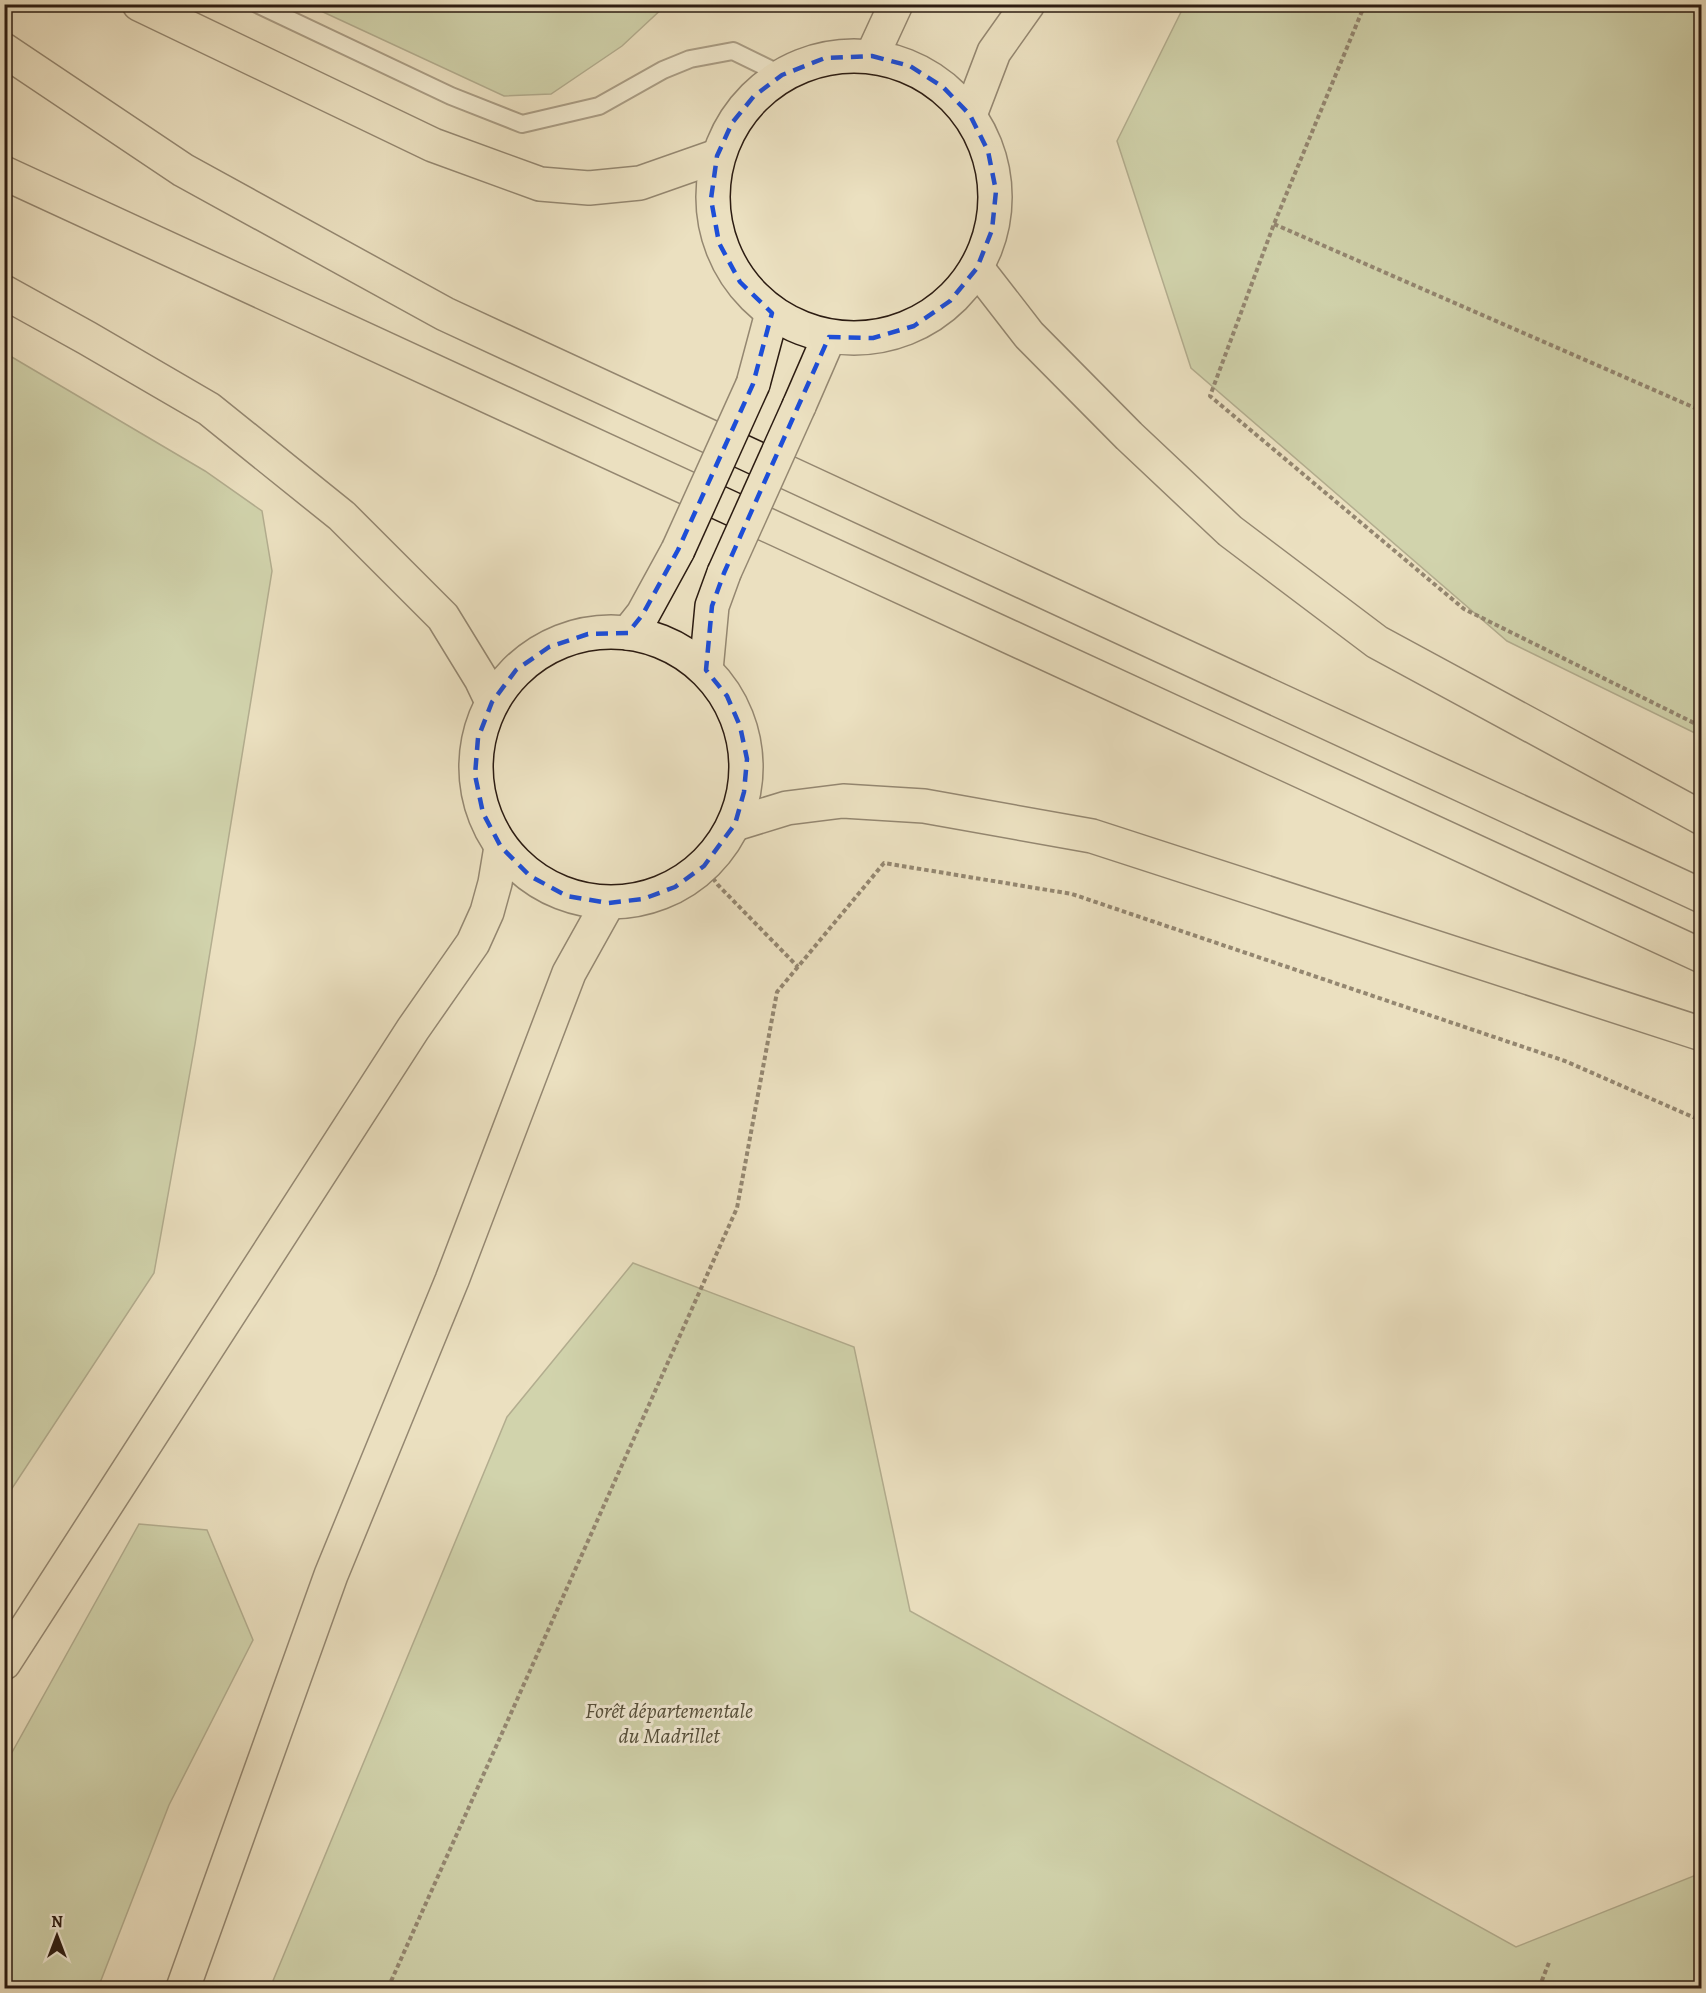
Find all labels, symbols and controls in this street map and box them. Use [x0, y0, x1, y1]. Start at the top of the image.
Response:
park label: Forêt départementale du Madrillet [585, 1696, 753, 1751]
north arrow [27, 1906, 87, 1966]
text: N [51, 1911, 63, 1933]

